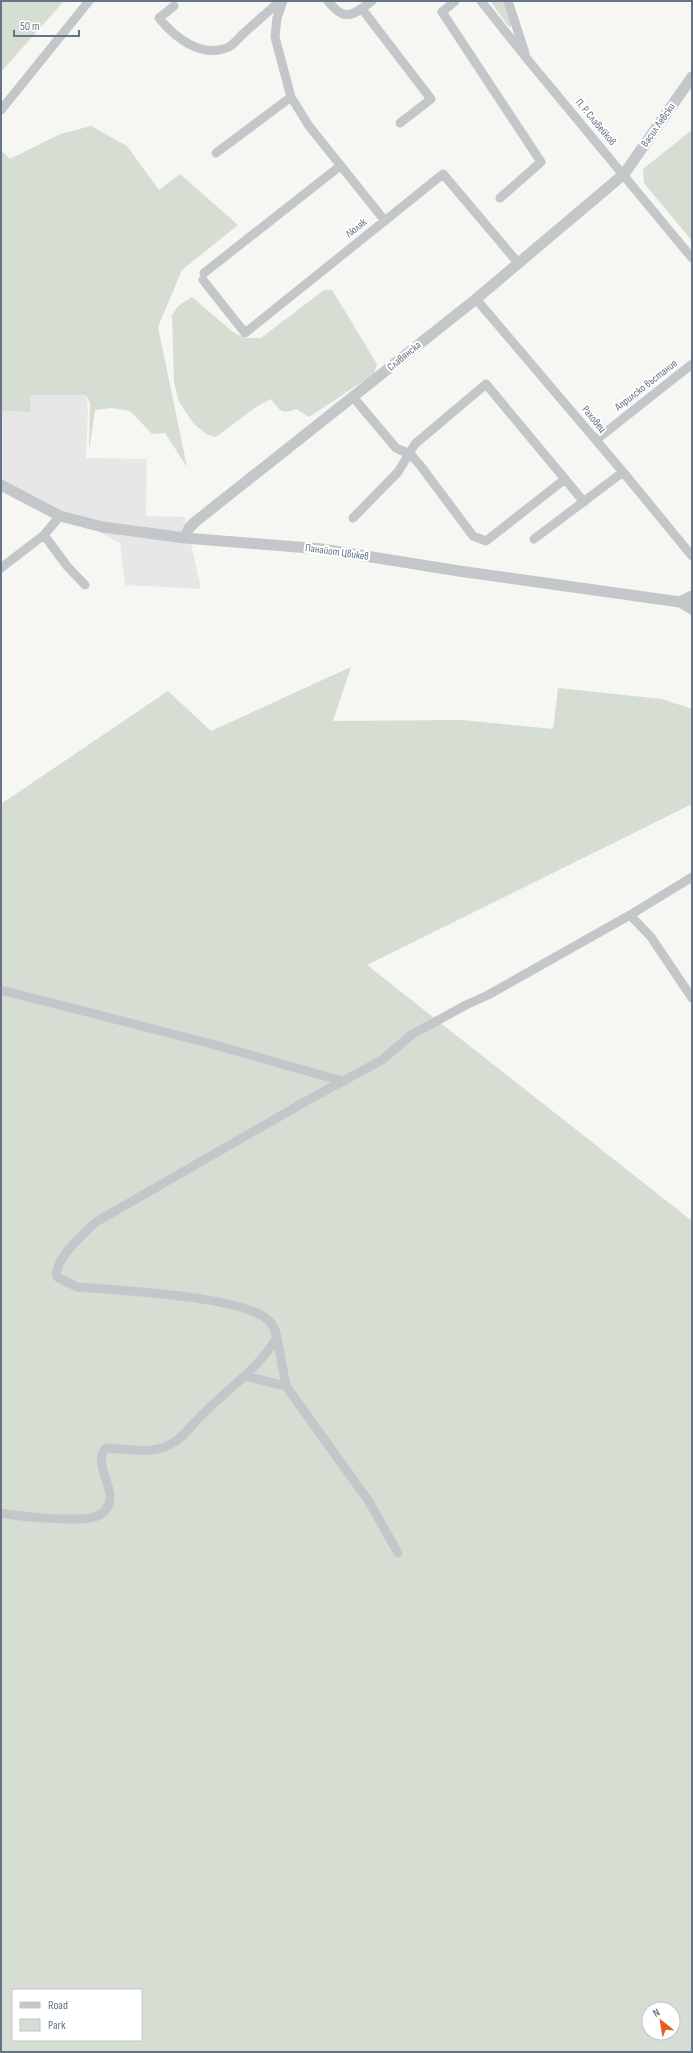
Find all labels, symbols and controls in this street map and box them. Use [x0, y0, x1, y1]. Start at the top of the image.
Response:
scale bar [14, 12, 79, 38]
text: 50 m [20, 19, 40, 34]
street label: П. Р. Славейков [573, 96, 619, 148]
street label: Васил Левски [638, 100, 678, 150]
street label: Люляк [342, 215, 370, 241]
street label: Славянска [384, 338, 424, 374]
street label: Априлско въстание [611, 357, 680, 414]
street label: Раховец [579, 403, 609, 435]
street label: Панайот Цвикев [304, 541, 370, 563]
legend [12, 1989, 142, 2041]
text: Road [48, 1998, 68, 2013]
north arrow [641, 2001, 681, 2041]
text: N [650, 2006, 662, 2020]
text: Park [48, 2018, 66, 2033]

